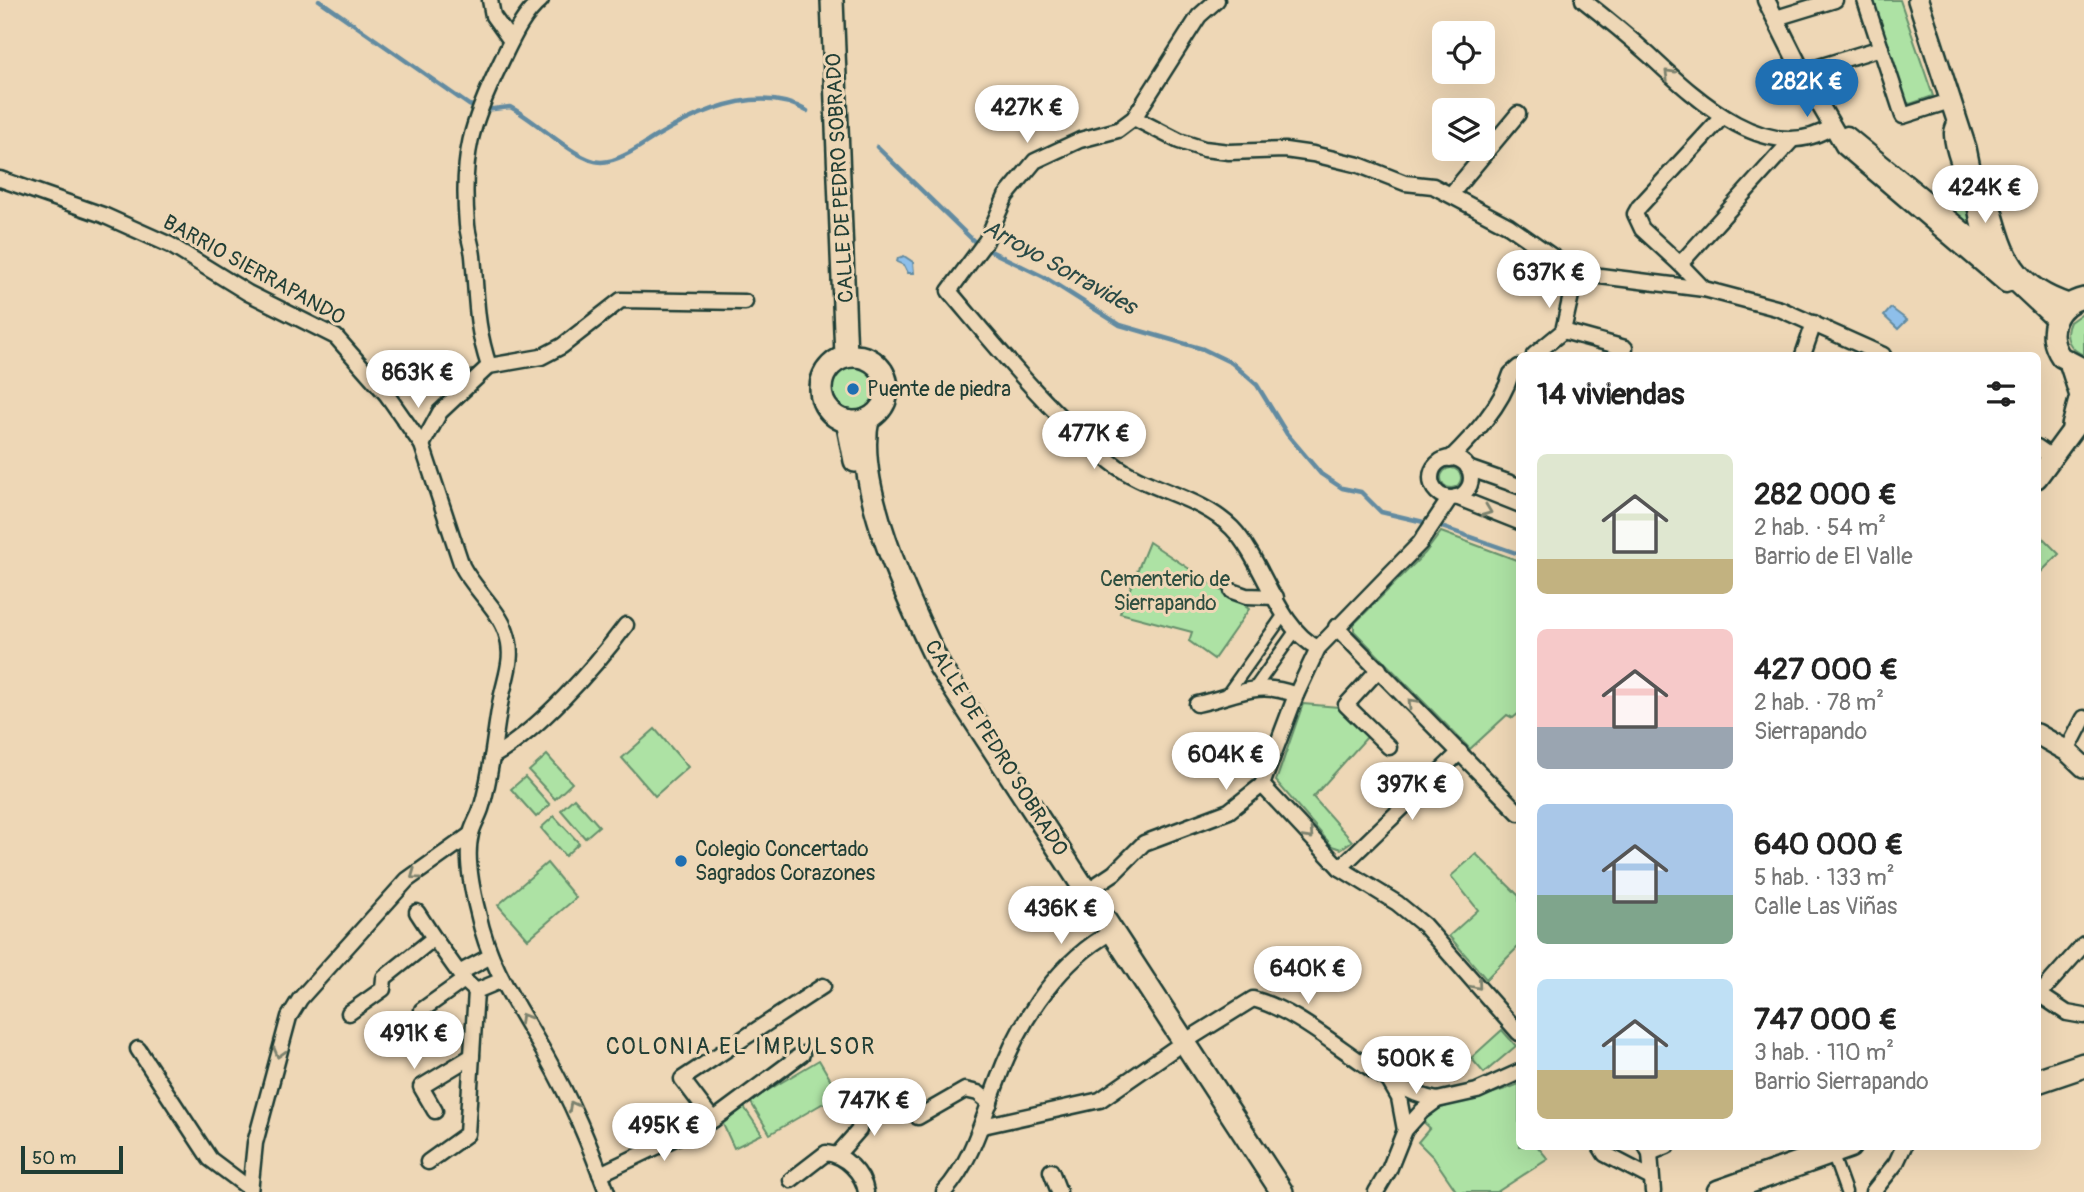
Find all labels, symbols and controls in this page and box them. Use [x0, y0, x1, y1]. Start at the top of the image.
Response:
map controls [1432, 21, 1495, 161]
button: locate [1432, 21, 1495, 84]
street label: CALLE DE PEDRO SOBRADO [820, 53, 860, 303]
pin: 282K € [1750, 60, 1864, 119]
text: 282K € [1771, 67, 1843, 96]
one-way arrow [1664, 70, 1677, 83]
pin: 427K € [970, 86, 1084, 145]
text: 427K € [991, 93, 1063, 122]
button: layers [1432, 98, 1495, 161]
pin: 424K € [1928, 166, 2042, 225]
text: 424K € [1948, 173, 2022, 202]
street label: BARRIO SIERRAPANDO [158, 209, 350, 331]
water label: Arroyo Sorravides [978, 213, 1144, 322]
pin: 637K € [1492, 250, 1606, 310]
text: 637K € [1513, 258, 1585, 287]
pin: 863K € [361, 350, 475, 410]
text: 863K € [382, 358, 454, 387]
icon: filters [1982, 375, 2020, 413]
place label: Puente de piedra [867, 376, 1011, 403]
text: 14 viviendas [1537, 376, 1684, 413]
marker: Puente de piedra [845, 381, 861, 397]
pin: 477K € [1037, 412, 1151, 471]
text: 477K € [1058, 419, 1130, 448]
text: 282 000 € [1754, 476, 1897, 513]
icon: home [1593, 482, 1677, 566]
one-way arrow [1481, 502, 1493, 516]
text: 2 hab. · 54 m² [1754, 513, 1886, 542]
text: Barrio de El Valle [1754, 542, 1913, 571]
park label: Cementerio de Sierrapando [1100, 566, 1231, 617]
street label: CALLE DE PEDRO SOBRADO [918, 635, 1074, 861]
text: 427 000 € [1754, 651, 1898, 688]
icon: home [1593, 657, 1677, 741]
text: 2 hab. · 78 m² [1754, 688, 1884, 717]
one-way arrow [1407, 698, 1420, 711]
text: Sierrapando [1754, 717, 1867, 746]
pin: 604K € [1169, 732, 1283, 792]
text: 604K € [1188, 740, 1264, 769]
pin: 397K € [1355, 762, 1469, 822]
text: 397K € [1377, 770, 1447, 799]
text: 640 000 € [1754, 826, 1904, 863]
one-way arrow [1301, 827, 1313, 840]
icon: home [1593, 832, 1677, 916]
place label: Colegio Concertado Sagrados Corazones [695, 836, 876, 887]
marker: Colegio Concertado Sagrados Corazones [673, 853, 689, 869]
text: 5 hab. · 133 m² [1754, 863, 1895, 892]
one-way arrow [410, 867, 423, 879]
pin: 436K € [1004, 886, 1118, 946]
text: Calle Las Viñas [1754, 892, 1897, 921]
text: 436K € [1024, 894, 1098, 923]
pin: 640K € [1251, 946, 1365, 1006]
text: 640K € [1270, 954, 1346, 983]
one-way arrow [1469, 977, 1481, 990]
text: 747 000 € [1754, 1001, 1897, 1038]
icon: home [1593, 1007, 1677, 1091]
pin: 491K € [357, 1012, 471, 1071]
one-way arrow [519, 1013, 532, 1026]
text: 491K € [380, 1019, 448, 1048]
district label: COLONIA EL IMPULSOR [606, 1032, 876, 1061]
pin: 500K € [1359, 1036, 1473, 1096]
text: 3 hab. · 110 m² [1754, 1038, 1894, 1067]
text: 500K € [1377, 1044, 1455, 1073]
one-way arrow [273, 1046, 287, 1058]
text: Barrio Sierrapando [1754, 1067, 1929, 1096]
pin: 747K € [817, 1078, 931, 1138]
text: 747K € [838, 1086, 910, 1115]
one-way arrow [567, 1101, 581, 1113]
pin: 495K € [607, 1104, 721, 1163]
text: 495K € [628, 1111, 700, 1140]
scale bar [21, 1143, 122, 1175]
text: 50 m [32, 1146, 76, 1170]

